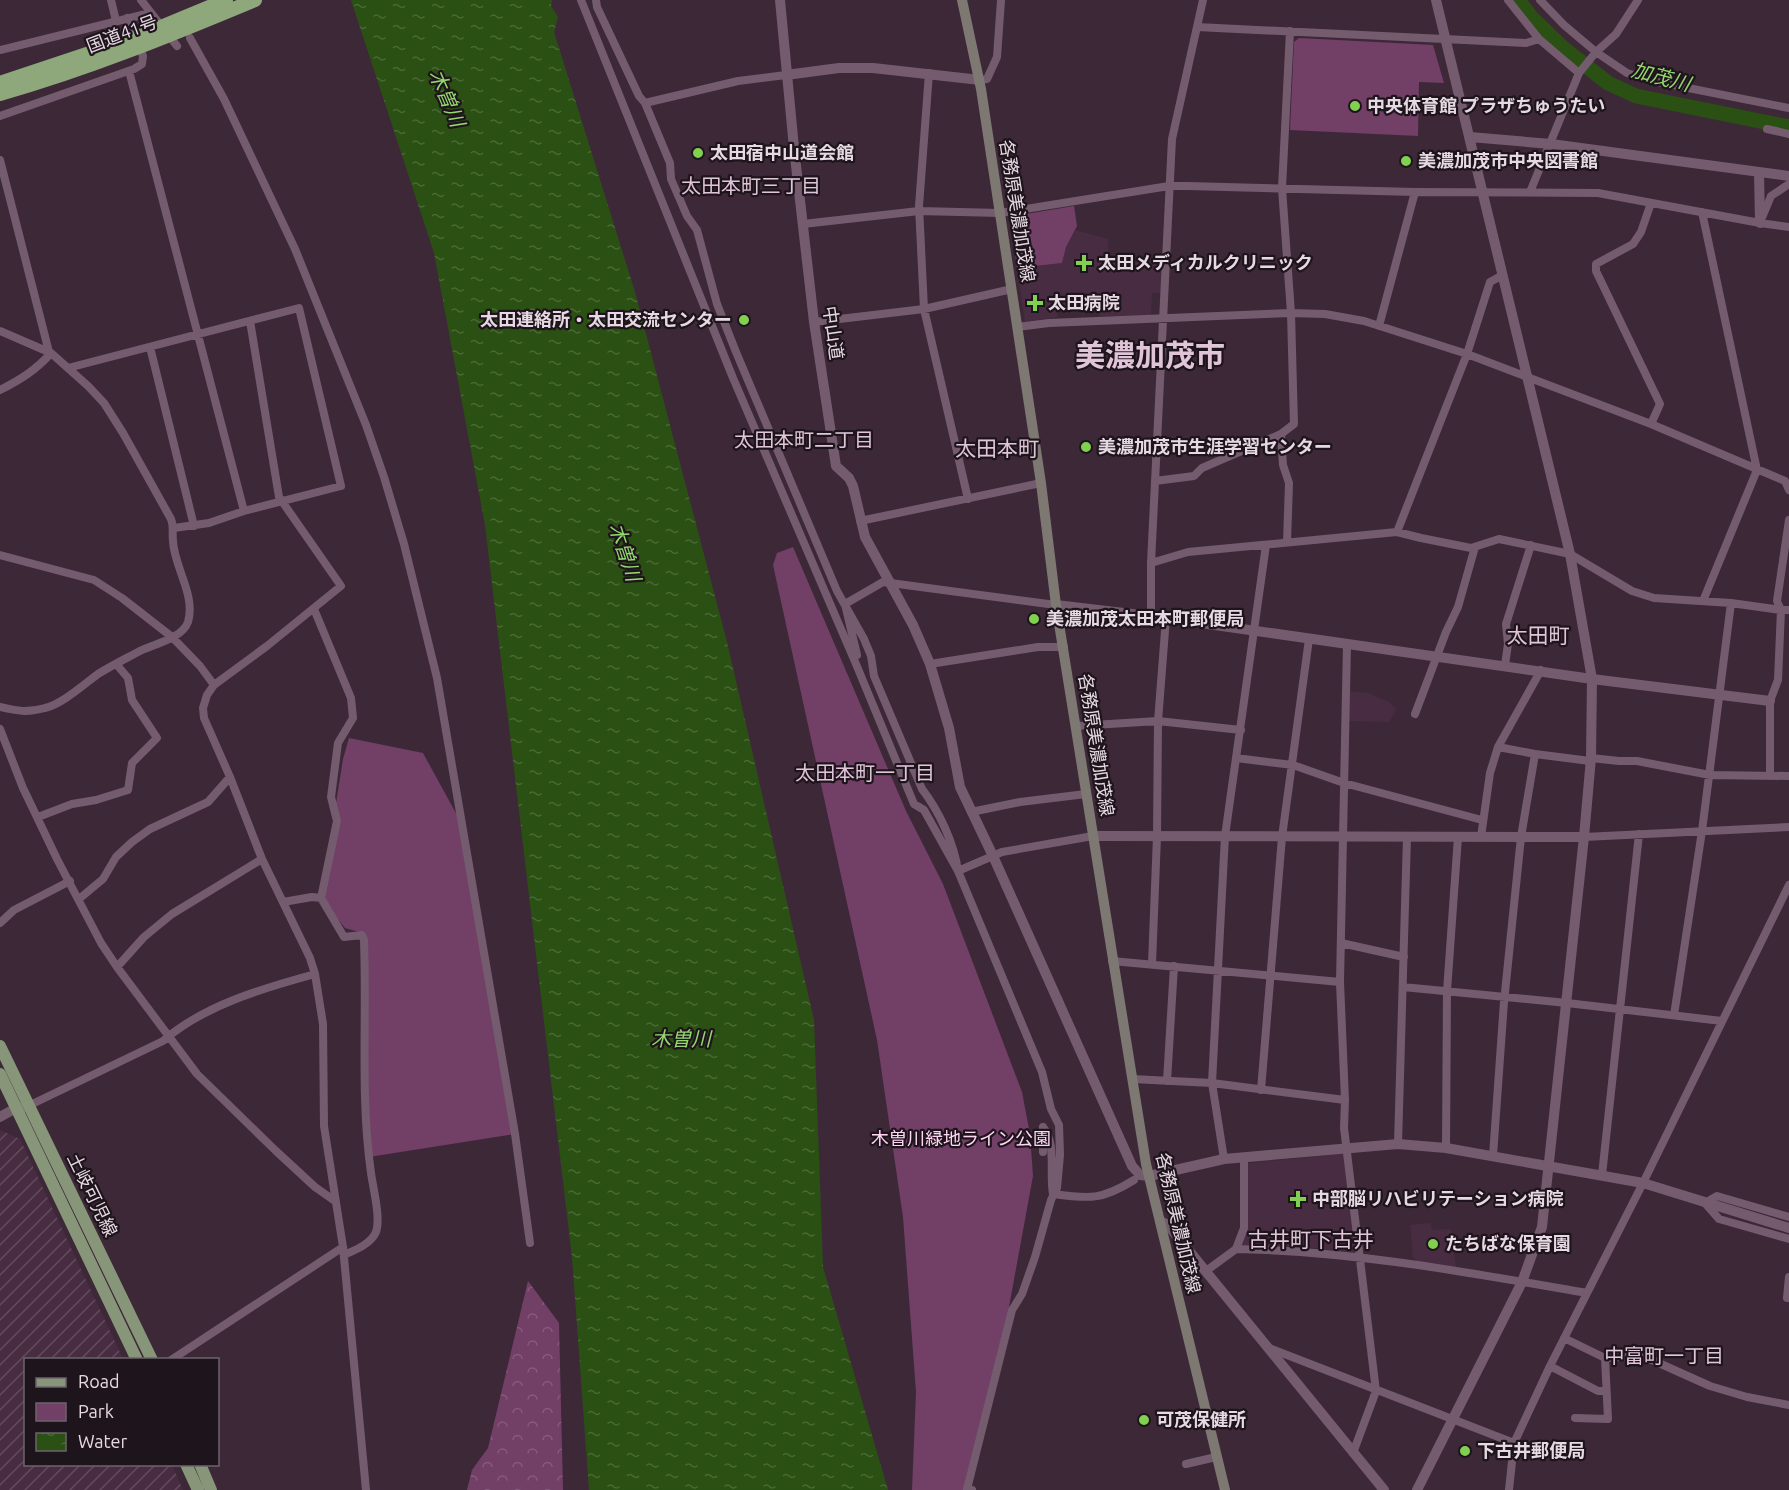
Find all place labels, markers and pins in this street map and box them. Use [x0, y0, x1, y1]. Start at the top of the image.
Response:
place label: 中央体育館 プラザちゅうたい [1367, 95, 1605, 115]
marker: 中央体育館 プラザちゅうたい [1348, 99, 1362, 113]
place label: 太田宿中山道会館 [710, 142, 854, 162]
marker: 太田宿中山道会館 [691, 146, 705, 160]
place label: 美濃加茂市中央図書館 [1418, 150, 1598, 170]
marker: 美濃加茂市中央図書館 [1399, 154, 1413, 168]
place label: 太田メディカルクリニック [1098, 252, 1313, 272]
marker: 太田メディカルクリニック [1075, 254, 1093, 272]
place label: 太田病院 [1048, 292, 1120, 312]
marker: 太田病院 [1026, 294, 1044, 312]
place label: 太田連絡所・太田交流センター [480, 309, 732, 329]
marker: 太田連絡所・太田交流センター [737, 313, 751, 327]
place label: 美濃加茂市生涯学習センター [1098, 436, 1332, 456]
marker: 美濃加茂市生涯学習センター [1079, 440, 1093, 454]
place label: 美濃加茂太田本町郵便局 [1046, 608, 1244, 628]
marker: 美濃加茂太田本町郵便局 [1027, 612, 1041, 626]
place label: 中部脳リハビリテーション病院 [1312, 1188, 1564, 1208]
marker: 中部脳リハビリテーション病院 [1289, 1190, 1307, 1208]
place label: たちばな保育園 [1445, 1233, 1571, 1253]
marker: たちばな保育園 [1426, 1237, 1440, 1251]
place label: 可茂保健所 [1156, 1409, 1246, 1429]
marker: 可茂保健所 [1137, 1413, 1151, 1427]
place label: 下古井郵便局 [1477, 1440, 1585, 1460]
marker: 下古井郵便局 [1458, 1444, 1472, 1458]

